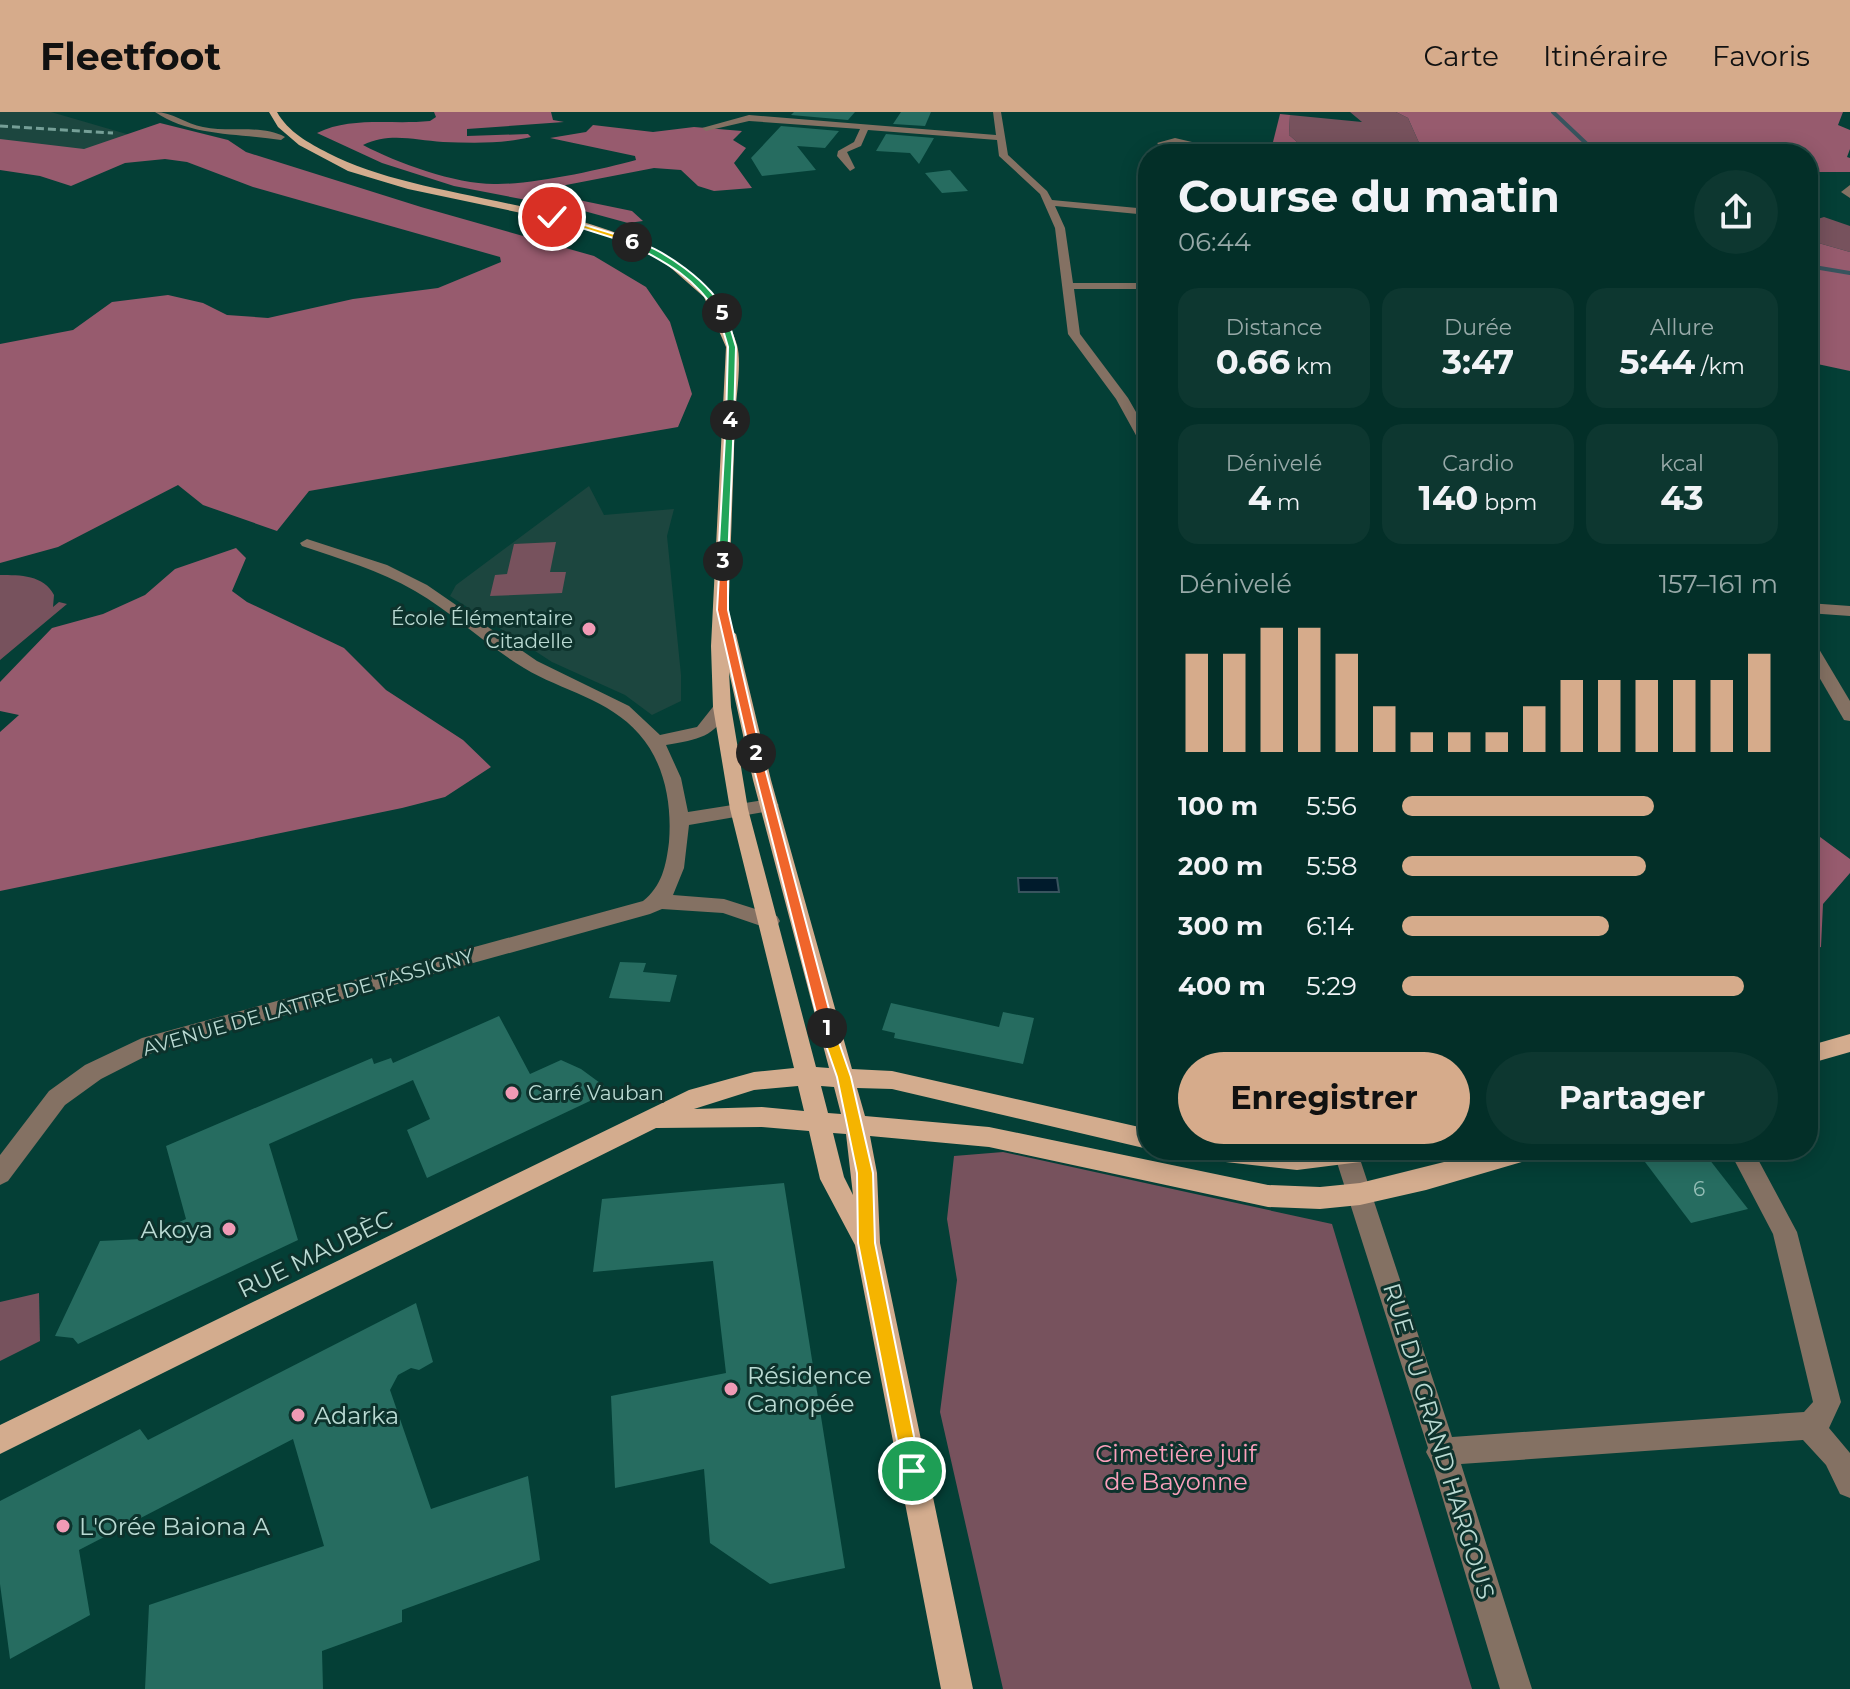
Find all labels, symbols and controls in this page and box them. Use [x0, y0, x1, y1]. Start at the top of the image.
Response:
text: Fleetfoot [40, 33, 221, 80]
text: Carte [1423, 39, 1499, 73]
text: Itinéraire [1543, 39, 1668, 73]
text: Favoris [1712, 39, 1810, 73]
text: Course du matin [1178, 169, 1560, 223]
button: share [1694, 170, 1778, 254]
pin [518, 183, 586, 251]
icon: check [530, 195, 574, 239]
pin: 6 [612, 222, 652, 262]
text: 06:44 [1178, 226, 1251, 258]
text: 6 [625, 228, 639, 255]
pin: 5 [702, 293, 742, 333]
text: 5 [715, 299, 729, 326]
text: Distance [1226, 314, 1322, 341]
text: Durée [1444, 314, 1512, 341]
text: Allure [1650, 314, 1714, 341]
text: 0.66 [1216, 341, 1290, 383]
text: 3:47 [1442, 341, 1514, 383]
text: 5:44 [1619, 341, 1695, 383]
text: km [1290, 353, 1332, 380]
text: /km [1695, 353, 1745, 380]
pin: 4 [710, 400, 750, 440]
text: 4 [722, 406, 738, 433]
text: Dénivelé [1226, 450, 1322, 477]
text: Cardio [1442, 450, 1514, 477]
text: kcal [1660, 450, 1704, 477]
text: 4 [1248, 477, 1271, 519]
text: 140 [1419, 477, 1478, 519]
text: 43 [1660, 477, 1704, 519]
text: m [1271, 489, 1300, 516]
text: bpm [1478, 489, 1537, 516]
pin: 3 [703, 541, 743, 581]
text: 3 [716, 547, 730, 574]
text: Dénivelé [1178, 568, 1292, 600]
text: 157–161 m [1659, 568, 1778, 600]
place label: École Élémentaire Citadelle [391, 606, 573, 653]
marker: École Élémentaire Citadelle [580, 620, 598, 638]
pin: 2 [736, 733, 776, 773]
text: 2 [750, 739, 762, 766]
text: 100 m [1178, 790, 1258, 822]
text: 5:56 [1306, 790, 1357, 822]
text: 200 m [1178, 850, 1263, 882]
text: 5:58 [1306, 850, 1358, 882]
text: 300 m [1178, 910, 1263, 942]
text: 6:14 [1306, 910, 1354, 942]
street label: AVENUE DE LATTRE DE TASSIGNY [140, 943, 477, 1061]
text: 400 m [1178, 970, 1266, 1002]
text: 5:29 [1306, 970, 1357, 1002]
pin: 1 [807, 1008, 847, 1048]
text: 1 [823, 1014, 831, 1041]
button: Enregistrer [1178, 1052, 1470, 1144]
button: Partager [1486, 1052, 1778, 1144]
place label: Carré Vauban [528, 1081, 664, 1105]
marker: Carré Vauban [503, 1084, 521, 1102]
house number: 6 [1693, 1177, 1705, 1201]
street label: RUE MAUBÈC [233, 1204, 397, 1304]
place label: Akoya [141, 1215, 213, 1244]
marker: Akoya [220, 1220, 238, 1238]
street label: RUE DU GRAND HARGOUS [1377, 1279, 1501, 1603]
place label: Résidence Canopée [747, 1361, 872, 1418]
marker: Résidence Canopée [722, 1380, 740, 1398]
place label: Adarka [314, 1401, 399, 1430]
marker: Adarka [289, 1406, 307, 1424]
pin [878, 1437, 946, 1505]
park label: Cimetière juif de Bayonne [1095, 1439, 1258, 1496]
icon: arrive [890, 1449, 934, 1493]
place label: L'Orée Baiona A [79, 1512, 271, 1541]
marker: L'Orée Baiona A [54, 1517, 72, 1535]

